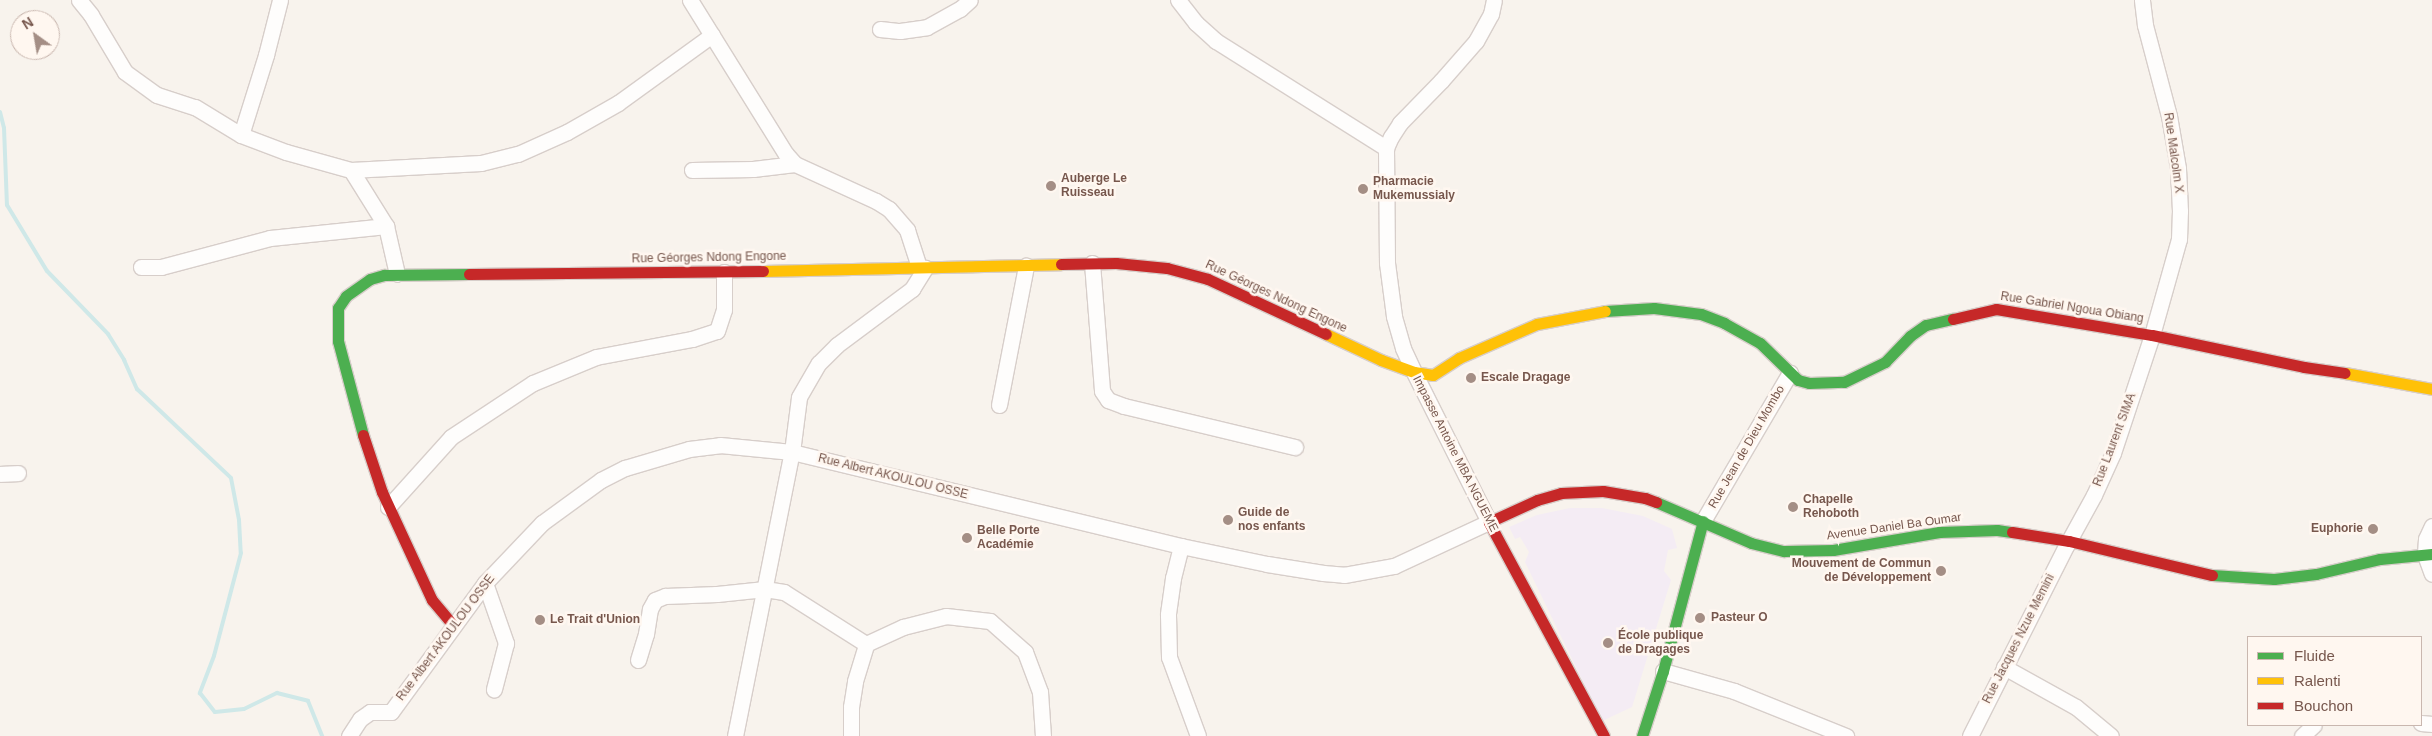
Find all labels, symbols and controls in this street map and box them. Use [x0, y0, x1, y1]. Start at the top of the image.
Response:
north arrow [10, 10, 60, 60]
text: N [19, 14, 36, 33]
street label: Rue Malcolm X [2160, 112, 2186, 194]
place label: Auberge Le Ruisseau [1061, 172, 1127, 200]
place label: Pharmacie Mukemussialy [1373, 175, 1455, 203]
marker: Auberge Le Ruisseau [1045, 180, 1057, 192]
marker: Pharmacie Mukemussialy [1357, 183, 1369, 195]
street label: Rue Géorges Ndong Engone [631, 249, 787, 267]
street label: Rue Géorges Ndong Engone [1203, 258, 1349, 336]
street label: Rue Gabriel Ngoua Obiang [1999, 290, 2145, 326]
place label: Escale Dragage [1481, 371, 1570, 385]
marker: Escale Dragage [1465, 372, 1477, 384]
street label: Impasse Antoine MBA NGUEME [1409, 373, 1501, 535]
street label: Rue Jean de Dieu Mombo [1706, 383, 1788, 511]
street label: Rue Laurent SIMA [2091, 391, 2139, 489]
street label: Rue Albert AKOULOU OSSE [816, 451, 970, 503]
place label: Chapelle Rehoboth [1803, 493, 1859, 521]
marker: Chapelle Rehoboth [1787, 501, 1799, 513]
place label: Guide de nos enfants [1238, 506, 1305, 534]
street label: Avenue Daniel Ba Oumar [1826, 510, 1962, 544]
marker: Guide de nos enfants [1222, 514, 1234, 526]
place label: Euphorie [2311, 522, 2363, 536]
marker: Euphorie [2367, 523, 2379, 535]
place label: Belle Porte Académie [977, 524, 1040, 552]
marker: Belle Porte Académie [961, 532, 973, 544]
place label: Mouvement de Commun de Développement [1792, 557, 1931, 585]
marker: Mouvement de Commun de Développement [1935, 565, 1947, 577]
street label: Rue Albert AKOULOU OSSE [393, 572, 499, 704]
street label: Rue Jacques Nzue Memini [1980, 572, 2058, 706]
marker: Pasteur O [1693, 611, 1707, 625]
place label: Pasteur O [1711, 611, 1768, 625]
place label: Le Trait d'Union [550, 613, 640, 627]
marker: Le Trait d'Union [534, 614, 546, 626]
place label: École publique de Dragages [1618, 629, 1703, 657]
legend [2247, 636, 2422, 726]
marker: École publique de Dragages [1602, 637, 1614, 649]
text: Fluide [2294, 647, 2335, 664]
text: Ralenti [2294, 672, 2341, 689]
text: Bouchon [2294, 697, 2353, 714]

